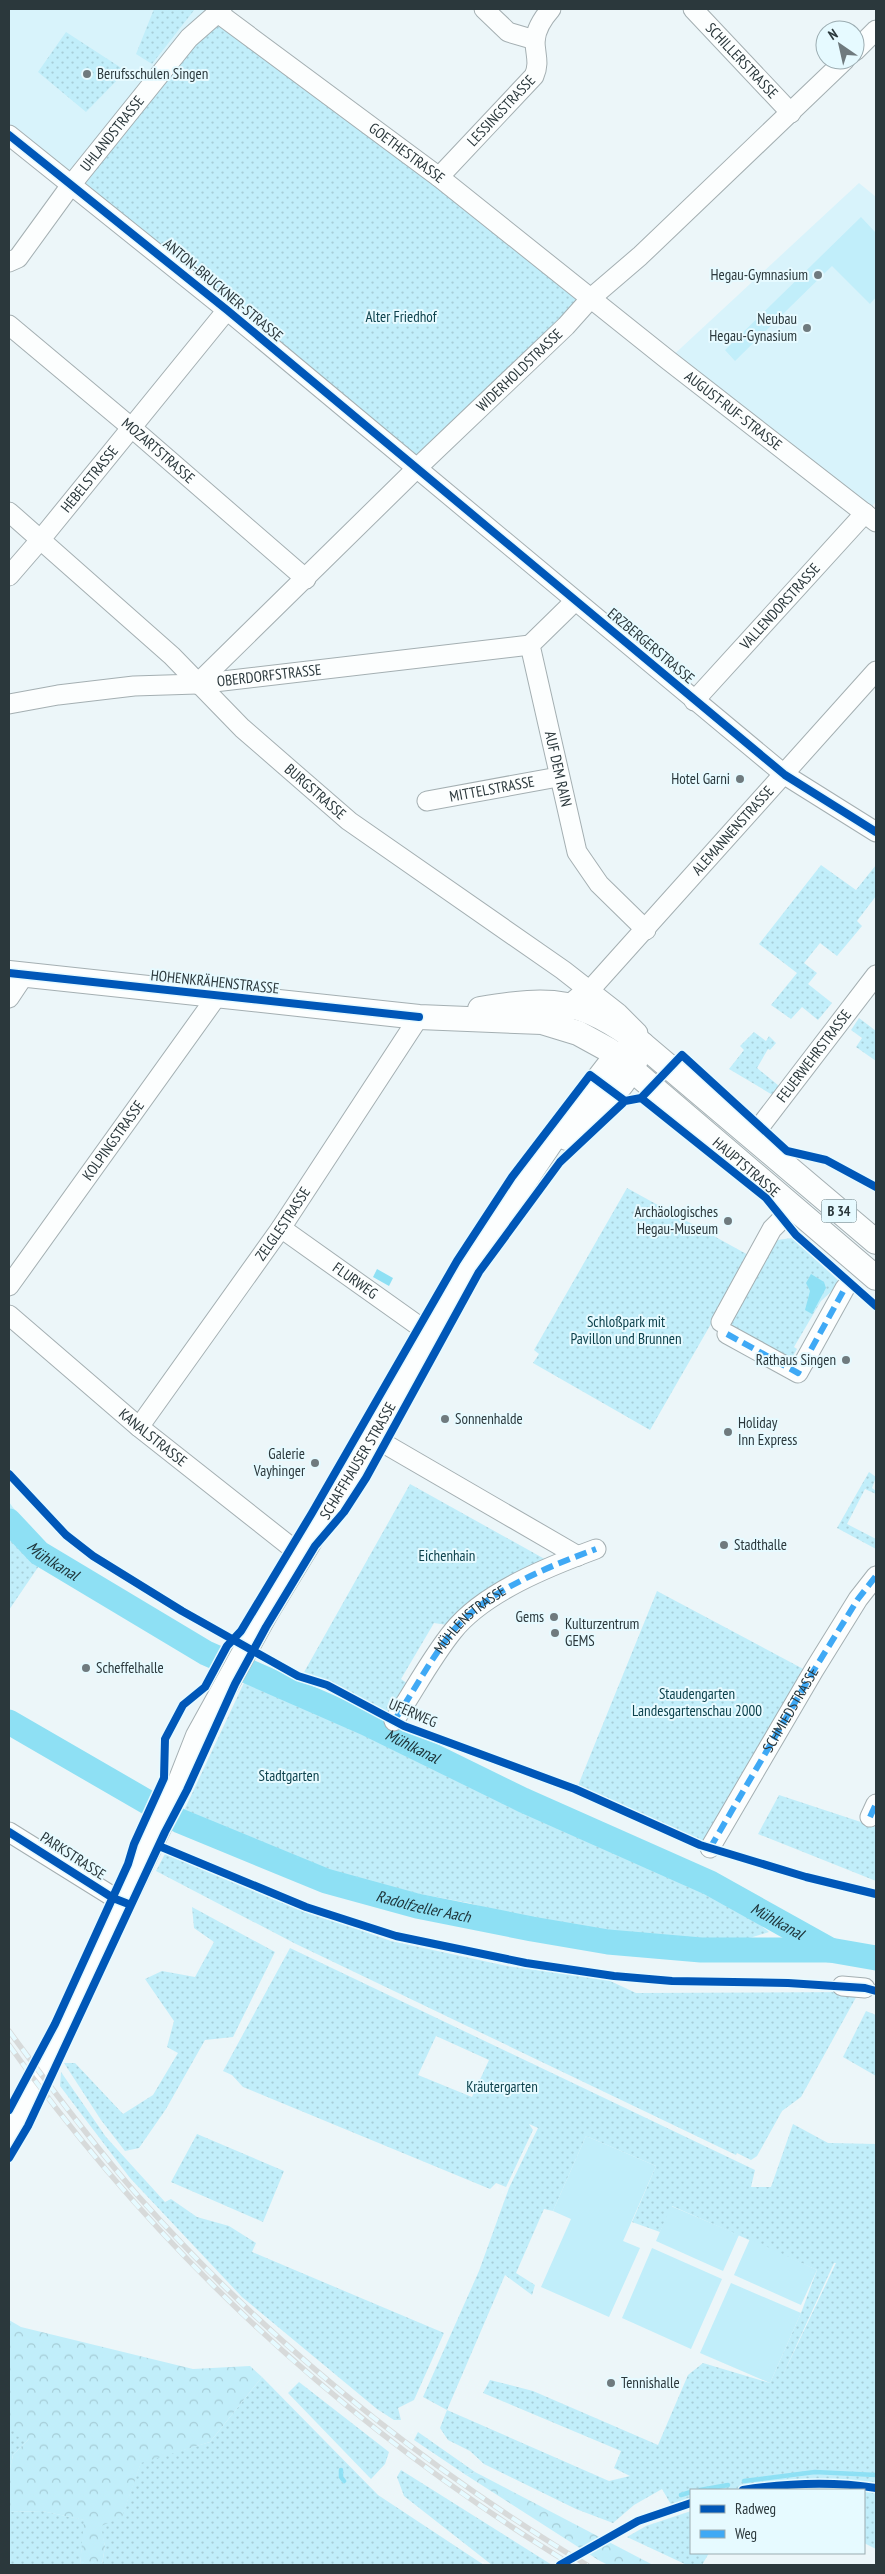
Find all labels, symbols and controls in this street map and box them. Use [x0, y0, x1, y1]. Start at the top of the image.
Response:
street label: SCHILLERSTRASSE [702, 18, 782, 102]
north arrow [815, 20, 865, 70]
text: N [825, 25, 841, 44]
place label: Berufsschulen Singen [97, 64, 208, 83]
marker: Berufsschulen Singen [81, 68, 93, 80]
street label: LESSINGSTRASSE [463, 71, 539, 150]
street label: UHLANDSTRASSE [76, 92, 148, 175]
street label: GOETHESTRASSE [365, 118, 449, 187]
street label: ANTON-BRUCKNER-STRASSE [160, 234, 287, 345]
place label: Hegau-Gymnasium [711, 265, 808, 284]
marker: Hegau-Gymnasium [812, 269, 824, 281]
park label: Alter Friedhof [365, 307, 438, 326]
place label: Neubau Hegau-Gynasium [709, 309, 797, 345]
marker: Neubau Hegau-Gynasium [801, 322, 813, 334]
street label: WIDERHOLDSTRASSE [472, 324, 566, 415]
street label: AUGUST-RUF-STRASSE [681, 367, 786, 454]
street label: MOZARTSTRASSE [118, 413, 199, 487]
street label: HEBELSTRASSE [56, 442, 122, 516]
street label: VALLENDORSTRASSE [735, 559, 824, 654]
street label: ERZBERGERSTRASSE [604, 604, 699, 687]
street label: OBERDORFSTRASSE [216, 660, 322, 691]
street label: AUF DEM RAIN [541, 729, 576, 808]
street label: BURGSTRASSE [281, 759, 350, 823]
place label: Hotel Garni [671, 769, 730, 788]
street label: MITTELSTRASSE [448, 772, 536, 806]
marker: Hotel Garni [734, 773, 746, 785]
street label: ALEMANNENSTRASSE [688, 782, 777, 879]
street label: HOHENKRÄHENSTRASSE [150, 965, 280, 998]
street label: FEUERWEHRSTRASSE [772, 1006, 855, 1106]
street label: KOLPINGSTRASSE [78, 1097, 148, 1184]
street label: HAUPTSTRASSE [709, 1133, 784, 1201]
street label: ZELGLESTRASSE [251, 1183, 314, 1264]
road number: B 34 [822, 1200, 856, 1222]
place label: Archäologisches Hegau-Museum [634, 1202, 718, 1238]
marker: Archäologisches Hegau-Museum [722, 1215, 734, 1227]
street label: FLURWEG [329, 1258, 382, 1303]
park label: Schloßpark mit Pavillon und Brunnen [570, 1312, 682, 1348]
place label: Rathaus Singen [756, 1350, 836, 1369]
marker: Rathaus Singen [840, 1354, 852, 1366]
street label: SCHAFFHAUSER STRASSE [315, 1398, 400, 1523]
street label: KANALSTRASSE [115, 1404, 191, 1470]
place label: Sonnenhalde [455, 1409, 523, 1428]
marker: Sonnenhalde [439, 1413, 451, 1425]
place label: Holiday Inn Express [738, 1413, 797, 1449]
marker: Holiday Inn Express [722, 1426, 734, 1438]
place label: Galerie Vayhinger [253, 1444, 306, 1480]
marker: Galerie Vayhinger [309, 1457, 321, 1469]
place label: Stadthalle [734, 1535, 787, 1554]
water label: Mühlkanal [23, 1537, 84, 1585]
marker: Stadthalle [718, 1539, 730, 1551]
park label: Eichenhain [419, 1546, 475, 1565]
street label: MÜHLENSTRASSE [429, 1581, 509, 1657]
place label: Gems [516, 1607, 544, 1626]
marker: Gems [548, 1611, 560, 1623]
place label: Kulturzentrum GEMS [565, 1614, 639, 1650]
marker: Kulturzentrum GEMS [549, 1627, 561, 1639]
place label: Scheffelhalle [96, 1658, 164, 1677]
marker: Scheffelhalle [80, 1662, 92, 1674]
street label: SCHMIEDSTRASSE [758, 1664, 822, 1755]
park label: Staudengarten Landesgartenschau 2000 [632, 1684, 762, 1720]
street label: UFERWEG [386, 1694, 440, 1731]
water label: Mühlkanal [382, 1724, 444, 1768]
park label: Stadtgarten [259, 1766, 319, 1785]
street label: PARKSTRASSE [37, 1827, 109, 1884]
water label: Radolfzeller Aach [374, 1885, 473, 1927]
water label: Mühlkanal [747, 1898, 809, 1944]
park label: Kräutergarten [466, 2077, 538, 2096]
place label: Tennishalle [621, 2373, 680, 2392]
marker: Tennishalle [605, 2377, 617, 2389]
legend [690, 2489, 865, 2554]
text: Radweg [735, 2499, 776, 2518]
text: Weg [735, 2524, 757, 2543]

